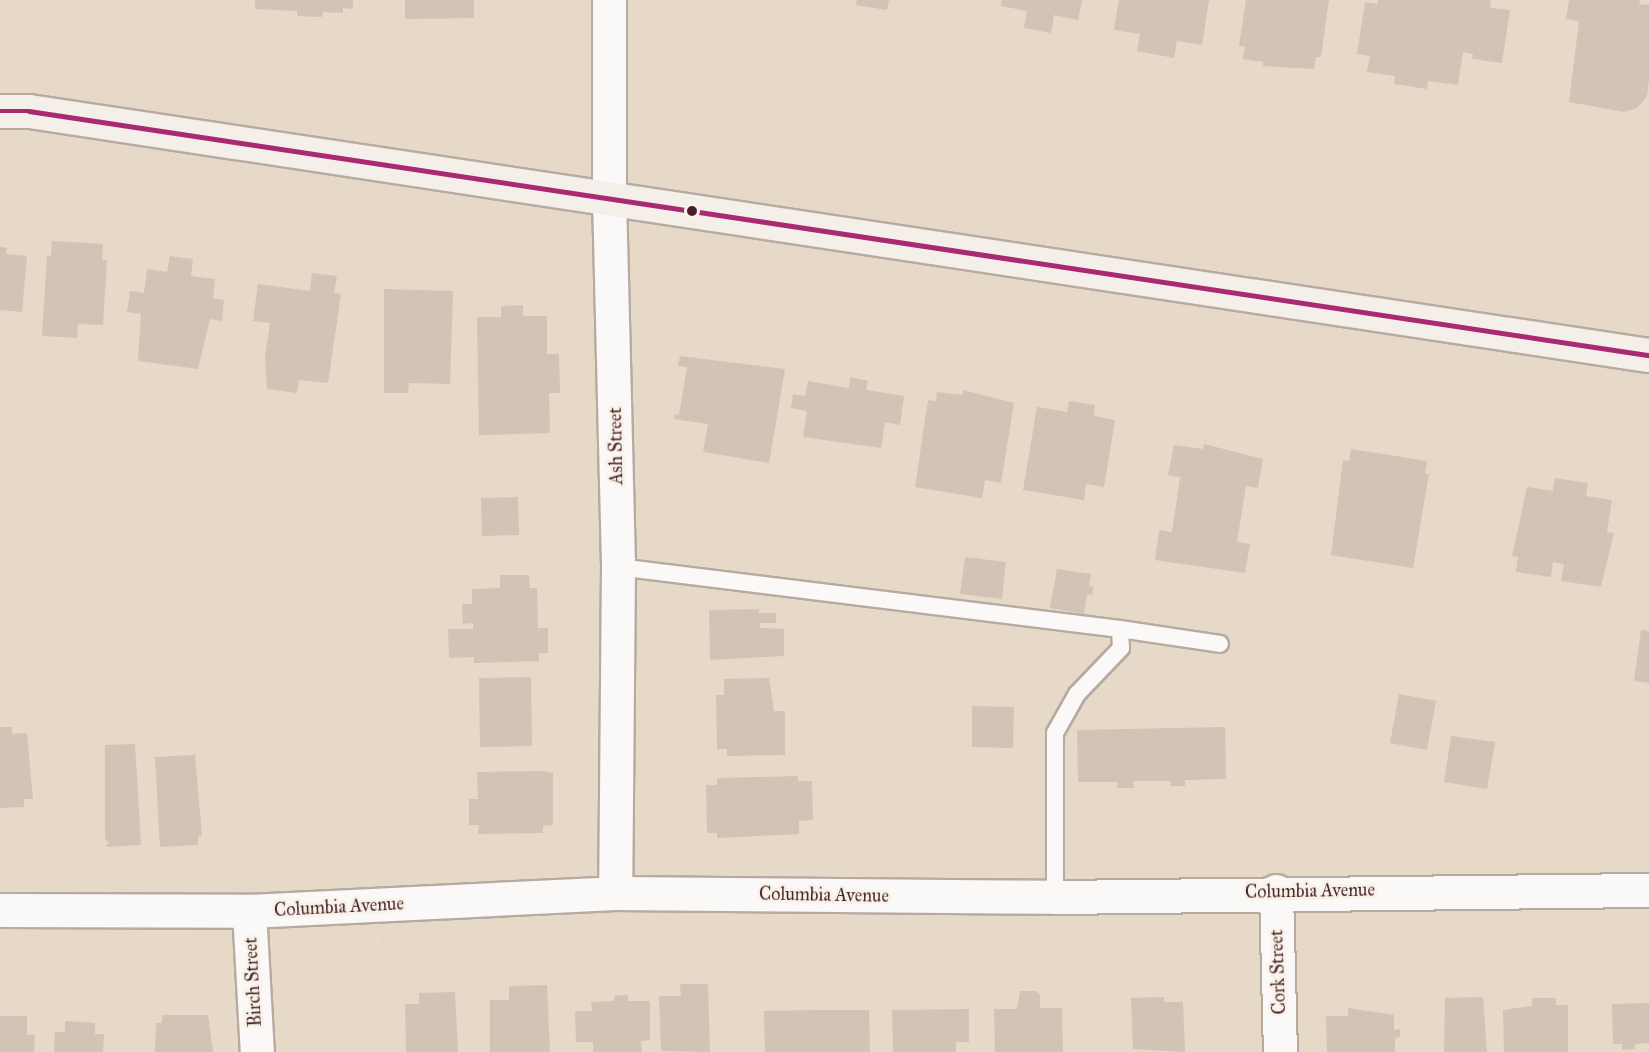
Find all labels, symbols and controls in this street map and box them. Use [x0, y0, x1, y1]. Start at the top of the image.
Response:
unlabelled marker [686, 205, 698, 217]
street label: Ash Street [605, 407, 627, 485]
street label: Columbia Avenue [1245, 879, 1375, 903]
street label: Columbia Avenue [759, 883, 889, 907]
street label: Columbia Avenue [274, 893, 404, 921]
street label: Cork Street [1266, 929, 1290, 1015]
street label: Birch Street [240, 937, 266, 1027]

